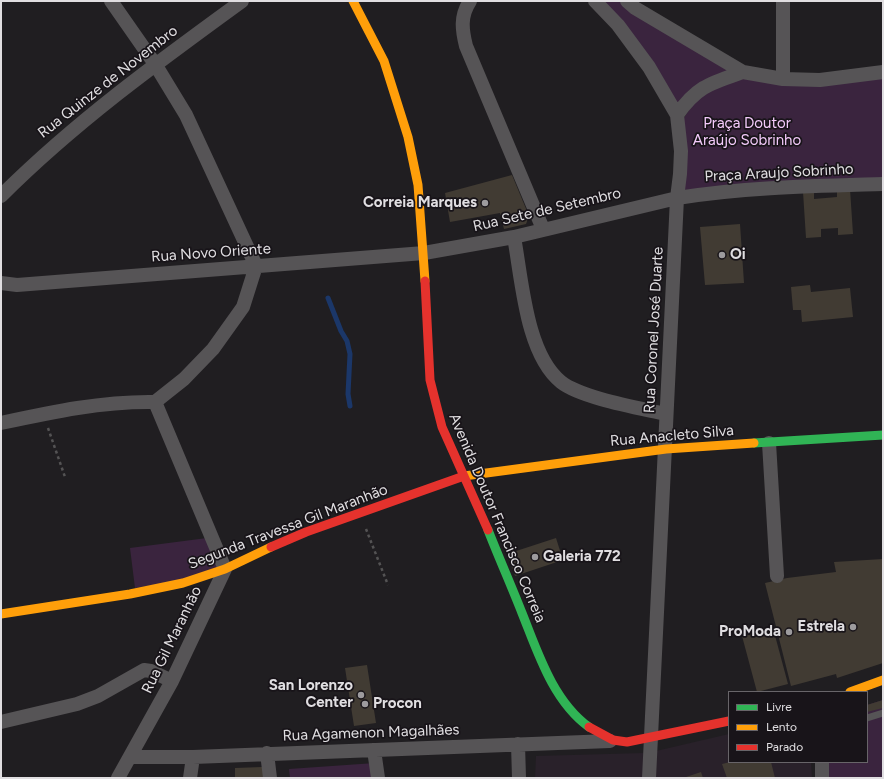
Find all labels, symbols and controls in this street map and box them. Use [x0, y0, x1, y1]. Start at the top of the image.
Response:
street label: Rua Quinze de Novembro [35, 22, 181, 142]
park label: Praça Doutor Araújo Sobrinho [693, 115, 801, 150]
street label: Praça Araujo Sobrinho [704, 160, 854, 186]
street label: Rua Sete de Setembro [471, 184, 623, 236]
place label: Correia Marques [363, 194, 477, 212]
marker: Correia Marques [480, 198, 490, 208]
street label: Rua Novo Oriente [151, 240, 271, 266]
street label: Rua Coronel José Duarte [641, 246, 667, 414]
place label: Oi [730, 246, 746, 264]
marker: Oi [717, 250, 727, 260]
street label: Avenida Doutor Francisco Correia [445, 411, 549, 625]
street label: Rua Anacleto Silva [609, 422, 735, 450]
street label: Segunda Travessa Gil Maranhão [186, 481, 390, 573]
place label: Galeria 772 [543, 548, 621, 566]
marker: Galeria 772 [530, 552, 540, 562]
street label: Rua Gil Maranhão [138, 583, 206, 697]
place label: Estrela [797, 618, 845, 636]
marker: Estrela [848, 622, 858, 632]
place label: ProModa [719, 623, 781, 641]
marker: ProModa [784, 627, 794, 637]
place label: San Lorenzo Center [269, 677, 353, 712]
marker: San Lorenzo Center [356, 690, 366, 700]
legend [728, 691, 868, 763]
place label: Procon [373, 695, 422, 713]
marker: Procon [360, 699, 370, 709]
text: Livre [766, 700, 792, 714]
text: Lento [766, 720, 797, 734]
street label: Rua Agamenon Magalhães [282, 721, 460, 745]
text: Parado [766, 740, 803, 754]

